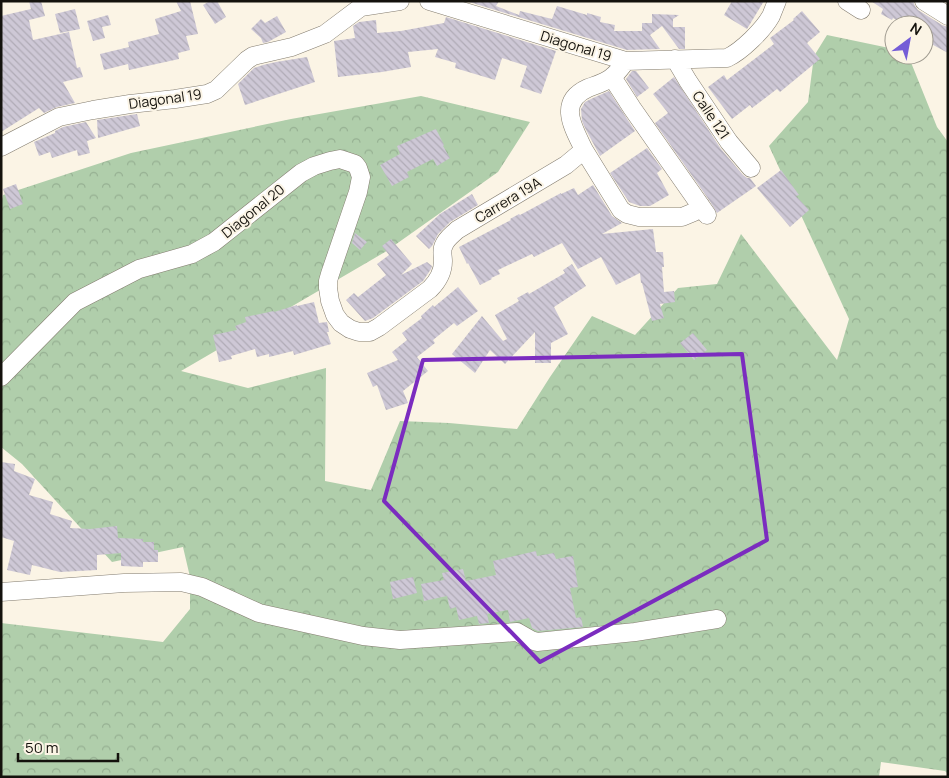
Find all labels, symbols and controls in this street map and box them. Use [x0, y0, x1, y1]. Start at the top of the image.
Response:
north arrow [884, 15, 934, 65]
text: N [907, 18, 925, 39]
street label: Diagonal 19 [538, 26, 614, 65]
street label: Diagonal 19 [127, 84, 203, 113]
street label: Calle 121 [688, 87, 734, 143]
street label: Carrera 19A [471, 172, 545, 227]
street label: Diagonal 20 [217, 179, 288, 242]
scale bar [18, 730, 118, 762]
text: 50 m [25, 737, 59, 758]

